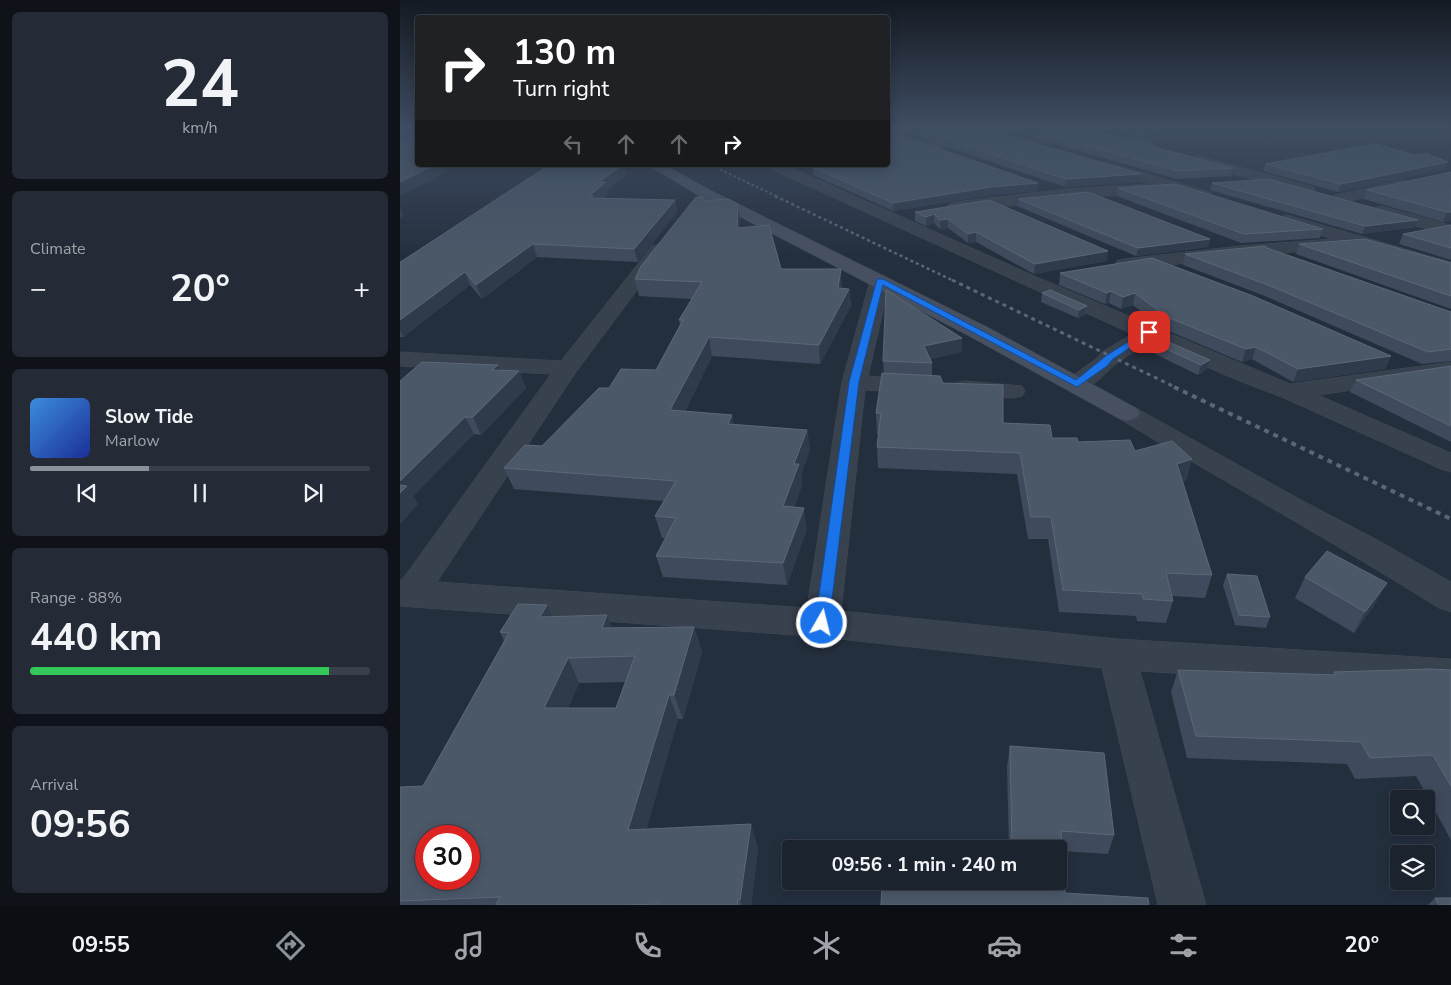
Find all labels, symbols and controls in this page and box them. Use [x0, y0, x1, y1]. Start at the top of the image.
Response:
text: 130 m [513, 29, 616, 76]
icon: right [430, 35, 495, 100]
text: 24 [161, 40, 239, 129]
text: Turn right [513, 74, 609, 104]
text: km/h [182, 117, 218, 139]
icon: left [559, 130, 587, 158]
icon: ahead [612, 130, 640, 158]
icon: ahead [665, 130, 693, 158]
icon: right [718, 130, 746, 158]
text: Climate [30, 238, 85, 260]
text: 20° [170, 263, 230, 314]
text: − [30, 270, 47, 308]
text: + [353, 270, 370, 308]
pin [1128, 311, 1170, 353]
icon: arrive [1135, 318, 1163, 346]
text: Slow Tide [105, 404, 193, 430]
text: Marlow [105, 430, 160, 452]
icon: previous [73, 479, 101, 507]
icon: pause [186, 479, 214, 507]
icon: next [299, 479, 327, 507]
text: Range · 88% [30, 587, 122, 609]
position arrow [795, 596, 847, 648]
text: 440 km [30, 612, 162, 663]
text: Arrival [30, 774, 78, 796]
map controls [1390, 790, 1435, 890]
button: search [1390, 790, 1435, 835]
text: 09:56 [30, 799, 131, 850]
speed limit sign: 30 [415, 825, 480, 890]
button: layers [1390, 845, 1435, 890]
text: 09:56 · 1 min · 240 m [832, 852, 1017, 878]
icon: directions [273, 928, 308, 963]
icon: music [452, 928, 487, 963]
icon: phone [630, 928, 665, 963]
icon: climate [809, 928, 844, 963]
icon: car [987, 928, 1022, 963]
icon: filters [1166, 928, 1201, 963]
text: 09:55 [72, 930, 130, 960]
text: 20° [1344, 930, 1379, 960]

